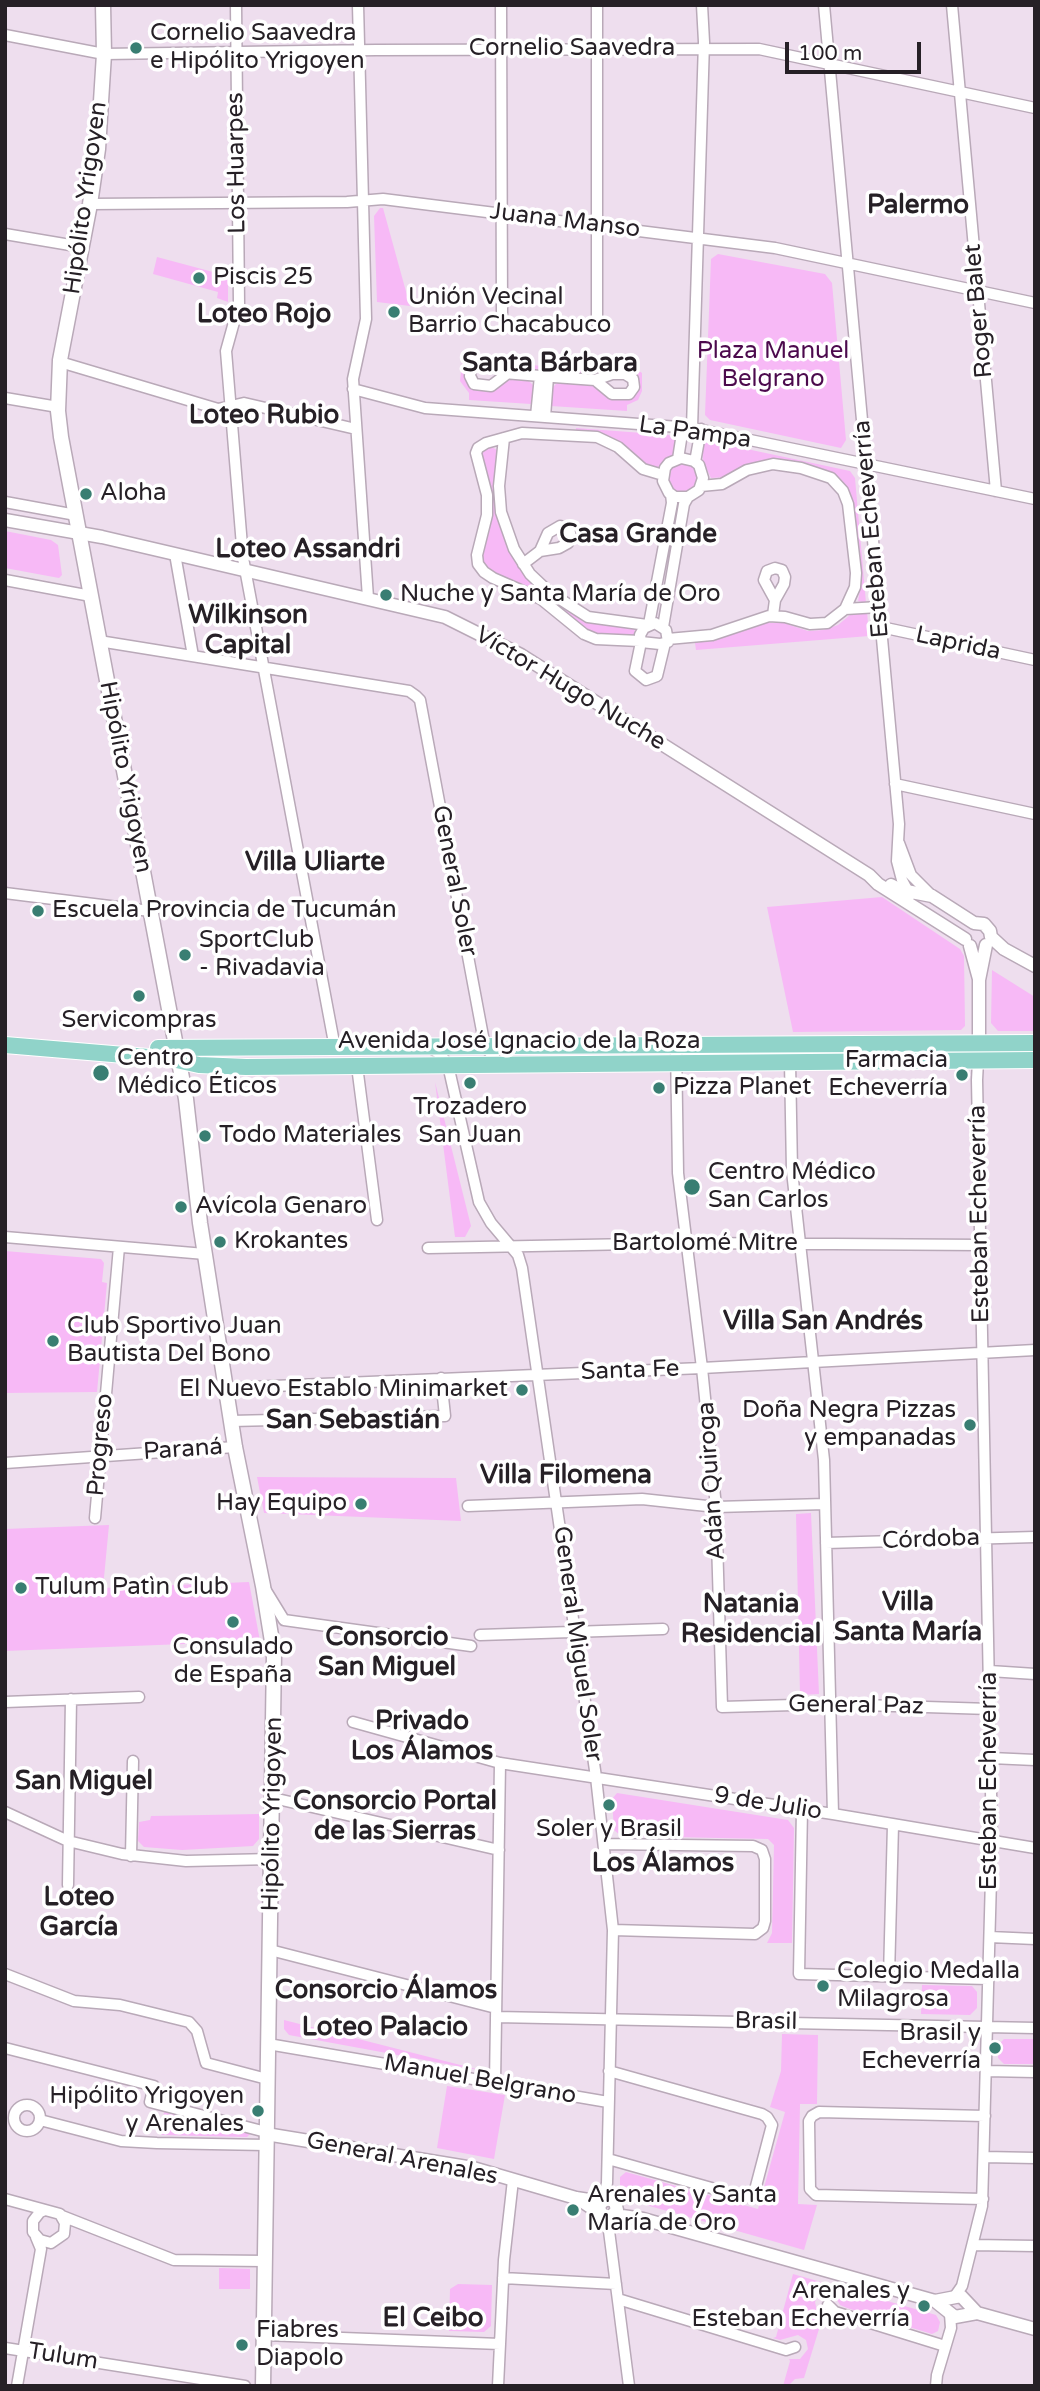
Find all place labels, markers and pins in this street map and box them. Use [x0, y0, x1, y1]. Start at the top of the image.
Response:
place label: Cornelio Saavedra e Hipólito Yrigoyen [150, 20, 365, 76]
marker: Cornelio Saavedra e Hipólito Yrigoyen [128, 40, 144, 56]
place label: Piscis 25 [213, 264, 313, 292]
marker: Piscis 25 [191, 270, 207, 286]
place label: Unión Vecinal Barrio Chacabuco [408, 284, 611, 340]
marker: Unión Vecinal Barrio Chacabuco [386, 304, 402, 320]
place label: Aloha [100, 480, 166, 508]
marker: Aloha [78, 486, 94, 502]
place label: Nuche y Santa María de Oro [400, 581, 721, 609]
marker: Nuche y Santa María de Oro [378, 587, 394, 603]
place label: Escuela Provincia de Tucumán [52, 897, 397, 925]
marker: Escuela Provincia de Tucumán [30, 903, 46, 919]
place label: SportClub - Rivadavia [199, 927, 325, 983]
marker: SportClub - Rivadavia [177, 947, 193, 963]
marker: Servicompras [131, 988, 147, 1004]
place label: Servicompras [62, 1007, 216, 1035]
place label: Centro Médico Éticos [117, 1045, 277, 1101]
place label: Farmacia Echeverría [828, 1047, 948, 1103]
marker: Centro Médico Éticos [91, 1063, 111, 1083]
marker: Farmacia Echeverría [954, 1067, 970, 1083]
place label: Pizza Planet [673, 1074, 811, 1102]
marker: Trozadero San Juan [462, 1075, 478, 1091]
marker: Pizza Planet [651, 1080, 667, 1096]
place label: Trozadero San Juan [413, 1094, 527, 1150]
place label: Todo Materiales [219, 1122, 401, 1150]
marker: Todo Materiales [197, 1128, 213, 1144]
place label: Centro Médico San Carlos [708, 1159, 876, 1215]
marker: Centro Médico San Carlos [682, 1177, 702, 1197]
place label: Avícola Genaro [195, 1193, 367, 1221]
marker: Avícola Genaro [173, 1199, 189, 1215]
place label: Krokantes [234, 1228, 348, 1256]
marker: Krokantes [212, 1234, 228, 1250]
place label: Club Sportivo Juan Bautista Del Bono [67, 1313, 282, 1369]
marker: Club Sportivo Juan Bautista Del Bono [45, 1333, 61, 1349]
place label: El Nuevo Establo Minimarket [179, 1376, 508, 1404]
marker: El Nuevo Establo Minimarket [514, 1382, 530, 1398]
place label: Doña Negra Pizzas y empanadas [742, 1397, 956, 1453]
marker: Doña Negra Pizzas y empanadas [962, 1417, 978, 1433]
place label: Hay Equipo [216, 1490, 347, 1518]
marker: Hay Equipo [353, 1496, 369, 1512]
place label: Tulum Patìn Club [35, 1574, 229, 1602]
marker: Tulum Patìn Club [13, 1580, 29, 1596]
marker: Consulado de España [225, 1614, 241, 1630]
place label: Consulado de España [173, 1634, 293, 1690]
marker: Soler y Brasil [601, 1797, 617, 1813]
place label: Soler y Brasil [536, 1816, 682, 1844]
place label: Colegio Medalla Milagrosa [837, 1958, 1020, 2014]
marker: Colegio Medalla Milagrosa [815, 1978, 831, 1994]
place label: Brasil y Echeverría [861, 2020, 981, 2076]
marker: Brasil y Echeverría [987, 2040, 1003, 2056]
place label: Hipólito Yrigoyen y Arenales [49, 2083, 244, 2139]
marker: Hipólito Yrigoyen y Arenales [250, 2103, 266, 2119]
place label: Arenales y Santa María de Oro [587, 2182, 777, 2238]
marker: Arenales y Santa María de Oro [565, 2202, 581, 2218]
place label: Arenales y Esteban Echeverría [692, 2278, 910, 2334]
marker: Arenales y Esteban Echeverría [916, 2298, 932, 2314]
place label: Fiabres Diapolo [256, 2317, 344, 2373]
marker: Fiabres Diapolo [234, 2337, 250, 2353]

